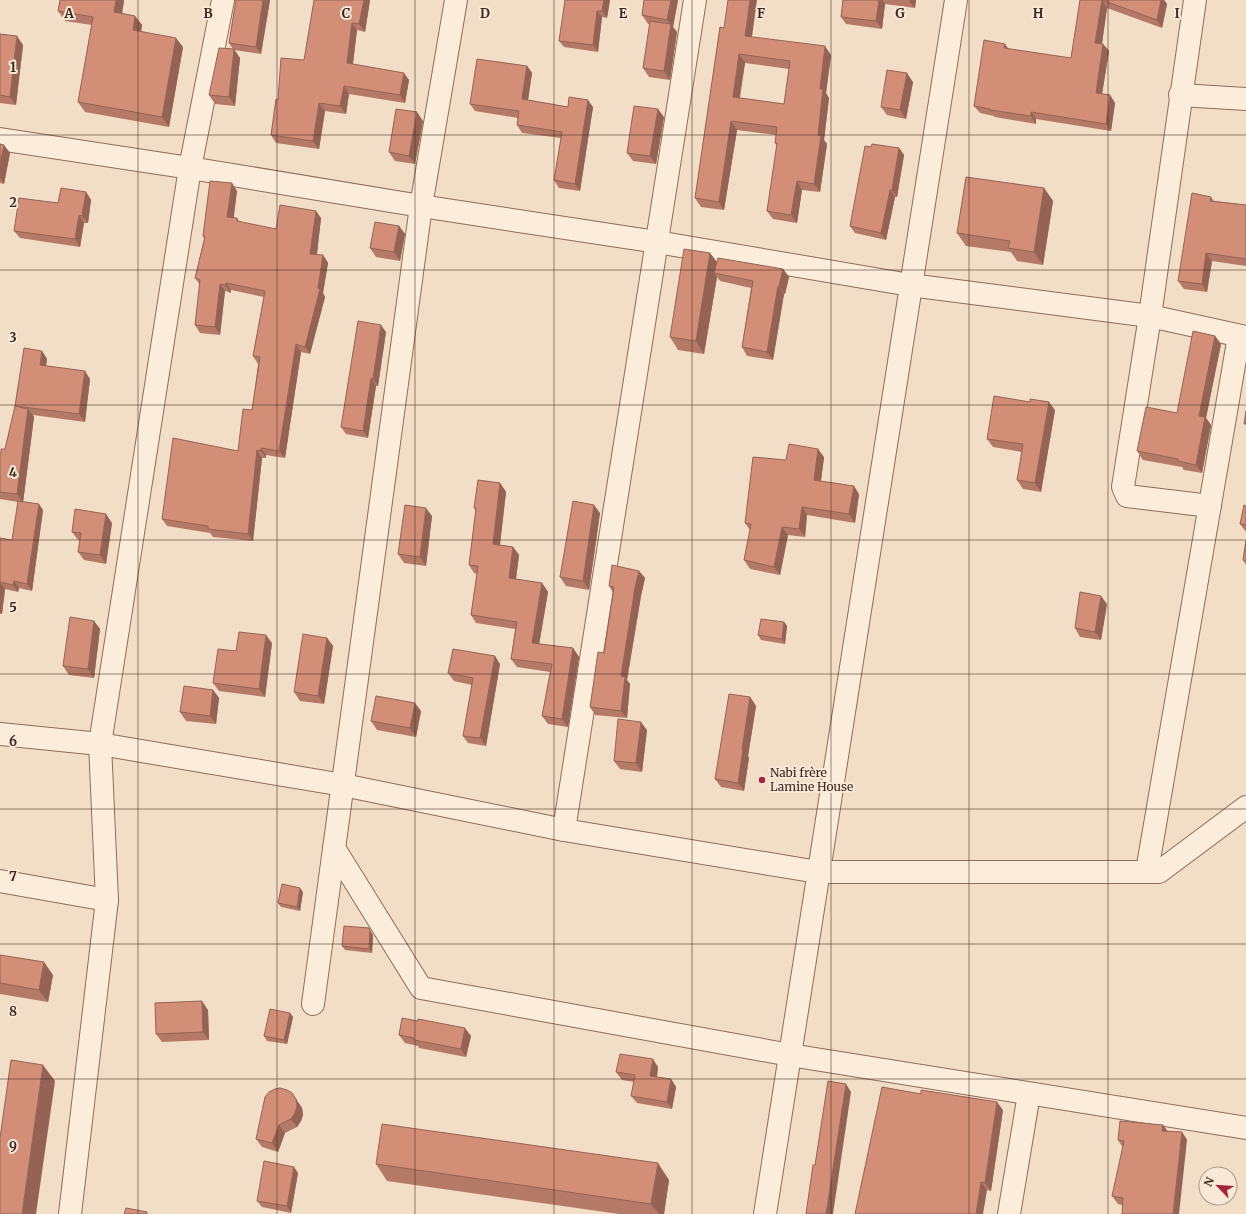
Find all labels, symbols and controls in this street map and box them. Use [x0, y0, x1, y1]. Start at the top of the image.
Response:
text: A [63, 5, 74, 22]
text: B [203, 5, 213, 22]
text: C [342, 5, 351, 22]
text: D [480, 5, 490, 22]
text: E [619, 5, 628, 22]
text: F [757, 5, 765, 22]
text: G [895, 5, 905, 22]
text: H [1033, 5, 1044, 22]
text: I [1174, 5, 1180, 22]
text: 1 [10, 59, 16, 76]
text: 2 [9, 194, 17, 211]
text: 3 [9, 329, 17, 346]
text: 4 [9, 464, 18, 481]
text: 5 [9, 599, 17, 616]
text: 6 [9, 733, 17, 750]
place label: Nabi frère Lamine House [770, 765, 853, 794]
marker: Nabi frère Lamine House [757, 775, 767, 785]
text: 7 [9, 868, 17, 885]
text: 8 [9, 1003, 17, 1020]
text: 9 [9, 1138, 17, 1155]
north arrow [1198, 1166, 1238, 1206]
text: N [1201, 1175, 1217, 1189]

